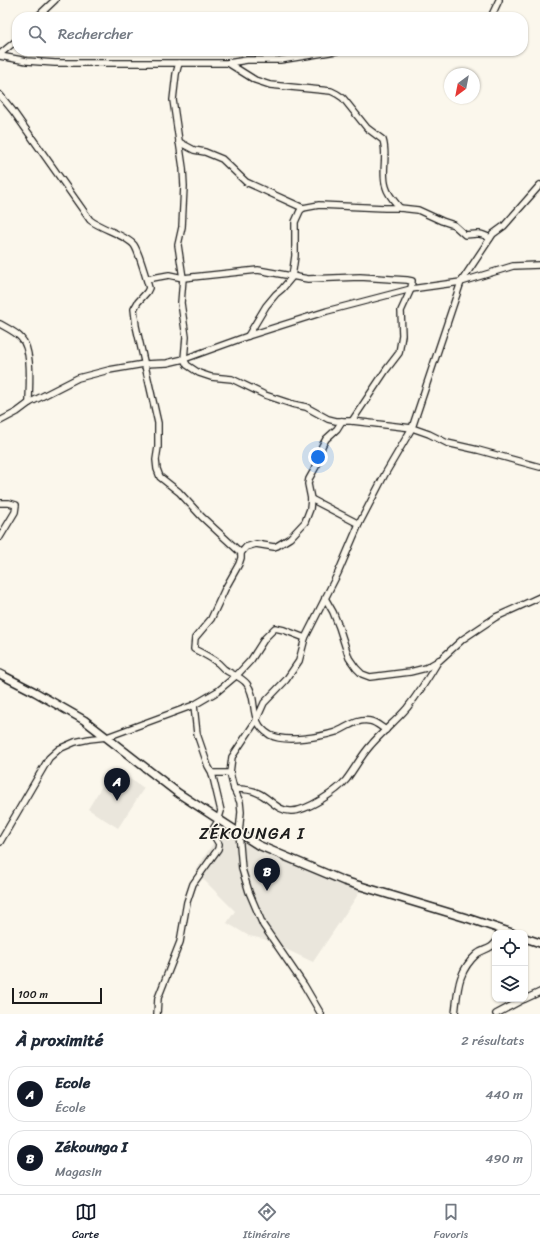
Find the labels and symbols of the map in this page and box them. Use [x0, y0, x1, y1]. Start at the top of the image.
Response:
north arrow [444, 68, 480, 104]
your location [308, 447, 328, 467]
pin: A [104, 768, 130, 801]
district label: ZÉKOUNGA I [199, 818, 305, 848]
pin: B [254, 858, 280, 891]
scale bar [12, 986, 102, 1005]

